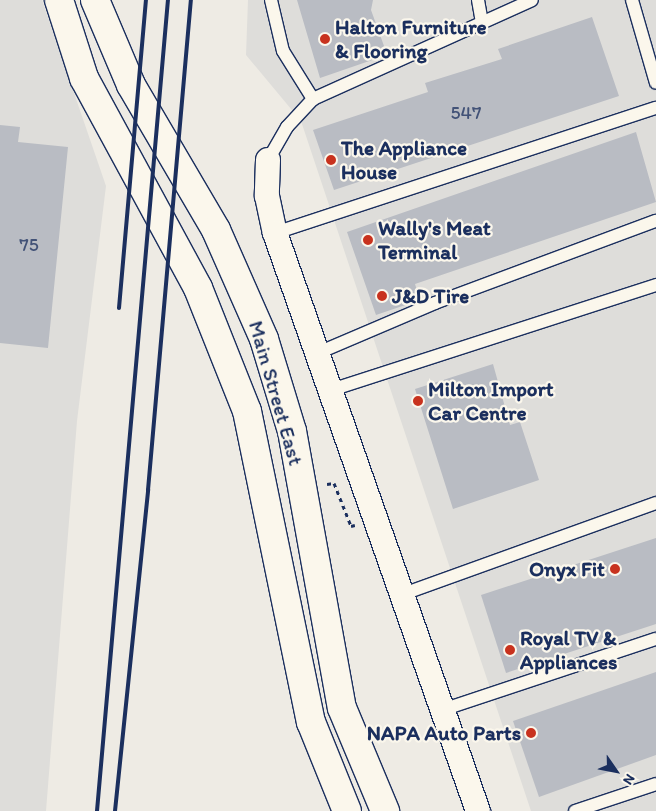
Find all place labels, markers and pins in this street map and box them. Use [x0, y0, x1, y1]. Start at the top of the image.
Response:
place label: Halton Furniture & Flooring [335, 14, 487, 64]
marker: Halton Furniture & Flooring [319, 33, 331, 45]
place label: The Appliance House [341, 135, 467, 185]
marker: The Appliance House [325, 154, 337, 166]
place label: Wally's Meat Terminal [378, 215, 491, 265]
marker: Wally's Meat Terminal [362, 234, 374, 246]
place label: J&D Tire [392, 283, 469, 309]
marker: J&D Tire [376, 290, 388, 302]
place label: Milton Import Car Centre [428, 376, 554, 426]
marker: Milton Import Car Centre [412, 395, 424, 407]
place label: Onyx Fit [529, 556, 605, 582]
marker: Onyx Fit [609, 563, 621, 575]
place label: Royal TV & Appliances [520, 625, 618, 675]
marker: Royal TV & Appliances [504, 644, 516, 656]
place label: NAPA Auto Parts [367, 720, 521, 746]
marker: NAPA Auto Parts [525, 727, 537, 739]

